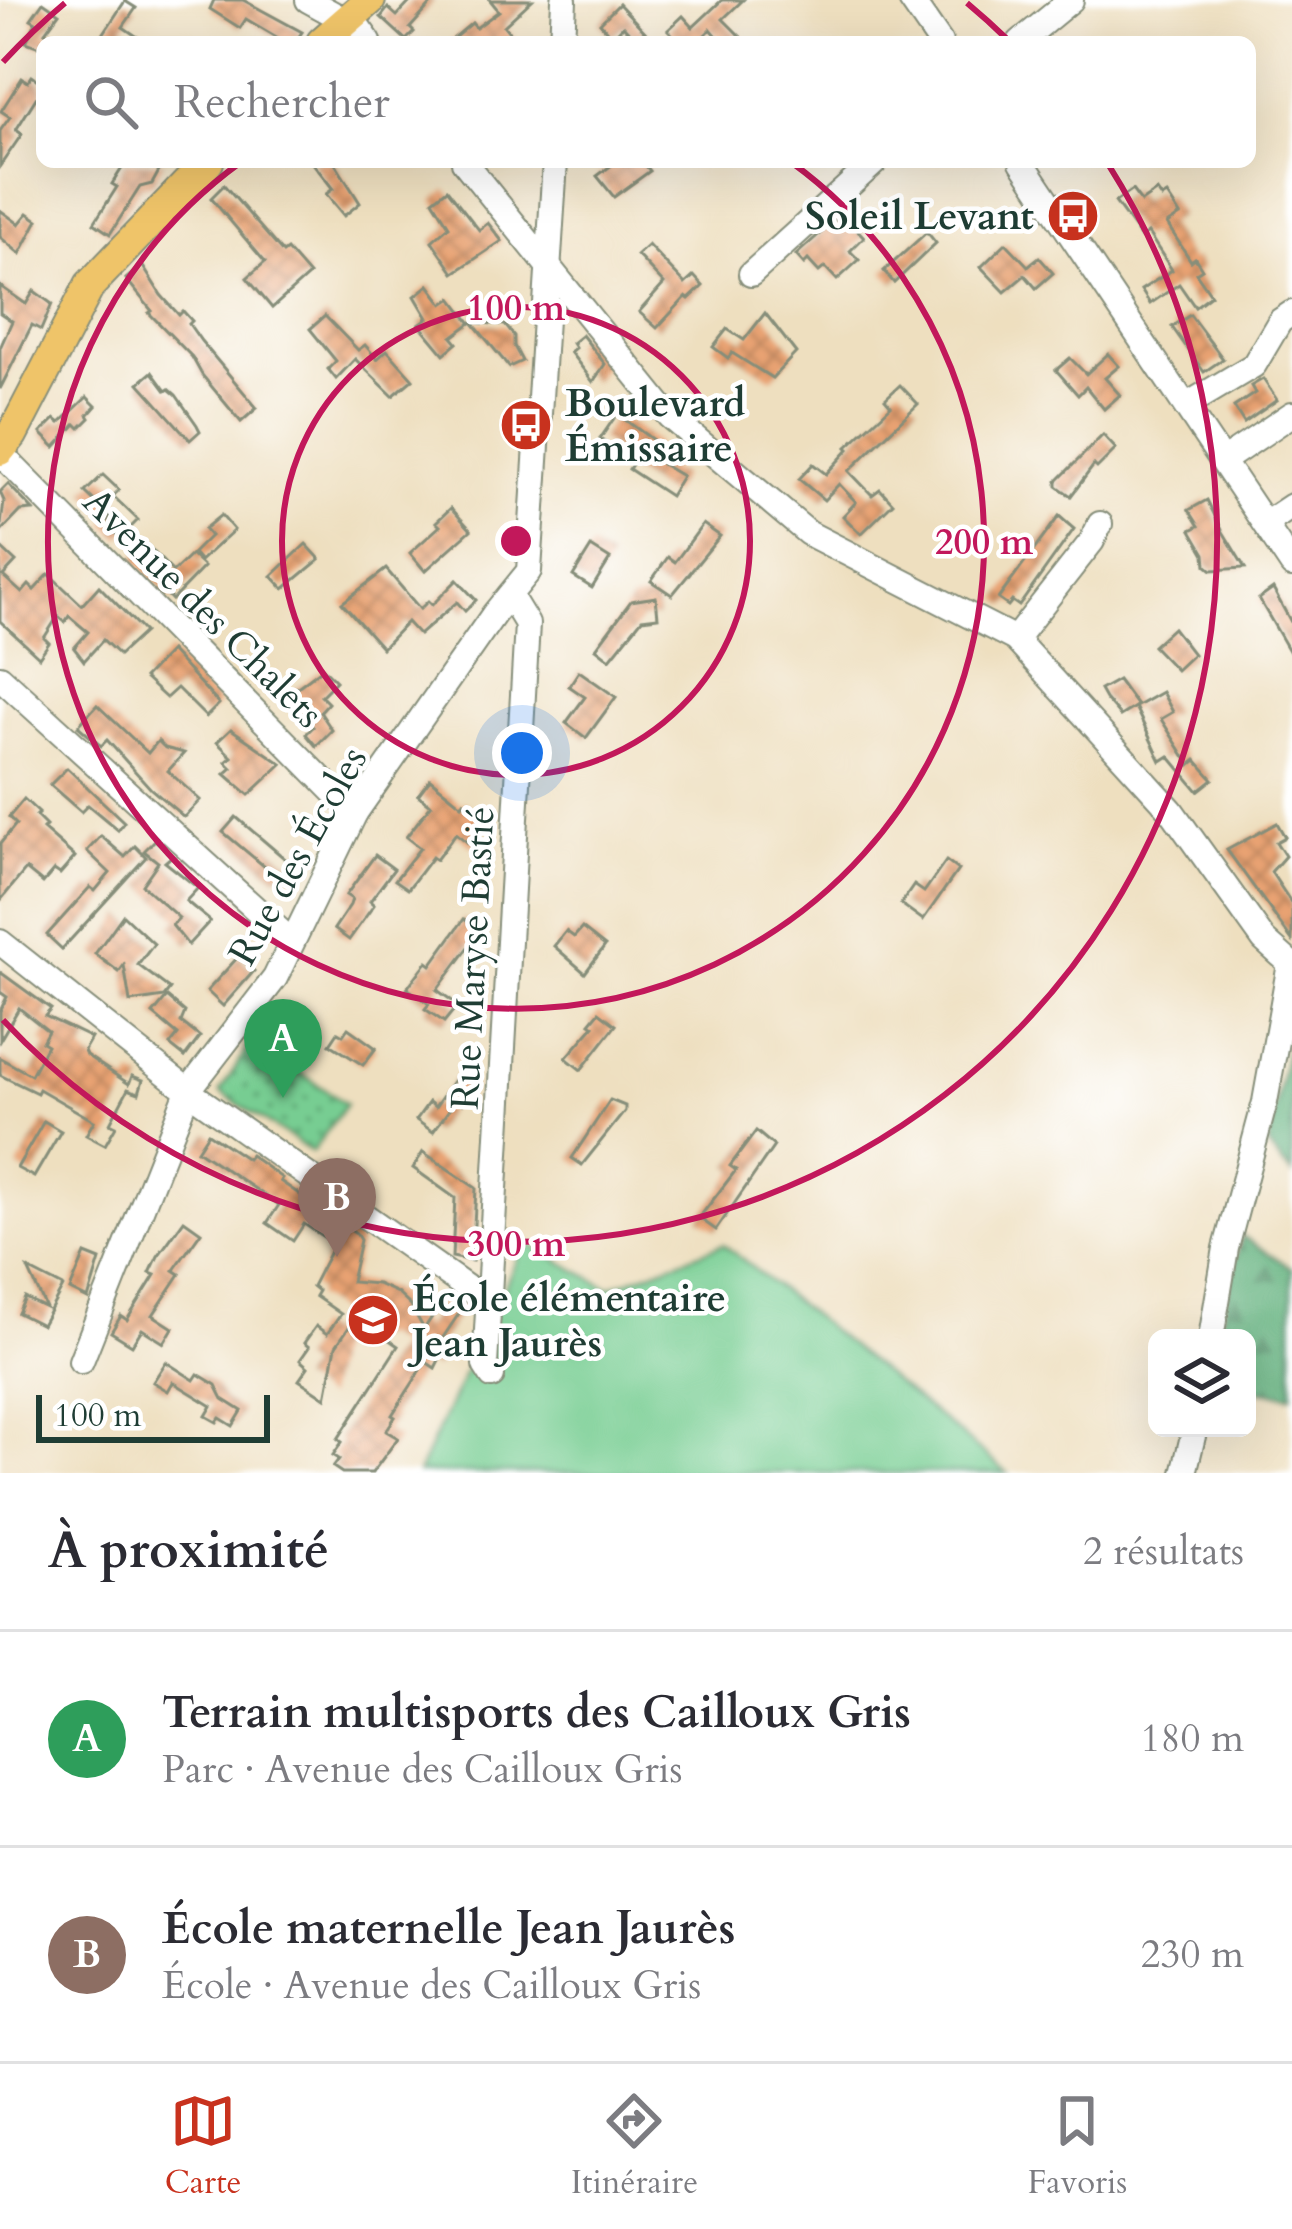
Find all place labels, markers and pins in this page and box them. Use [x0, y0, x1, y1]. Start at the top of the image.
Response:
bus stop icon: Soleil Levant [1045, 188, 1101, 244]
place label: Soleil Levant [805, 190, 1034, 243]
place label: Boulevard Émissaire [565, 377, 745, 475]
bus stop icon: Boulevard Émissaire [498, 397, 554, 453]
centre of rings [495, 520, 537, 562]
pin: A [244, 999, 322, 1098]
pin: B [298, 1158, 376, 1257]
place label: École élémentaire Jean Jaurès [407, 1272, 726, 1370]
school or university icon: École élémentaire Jean Jaurès [345, 1292, 401, 1348]

